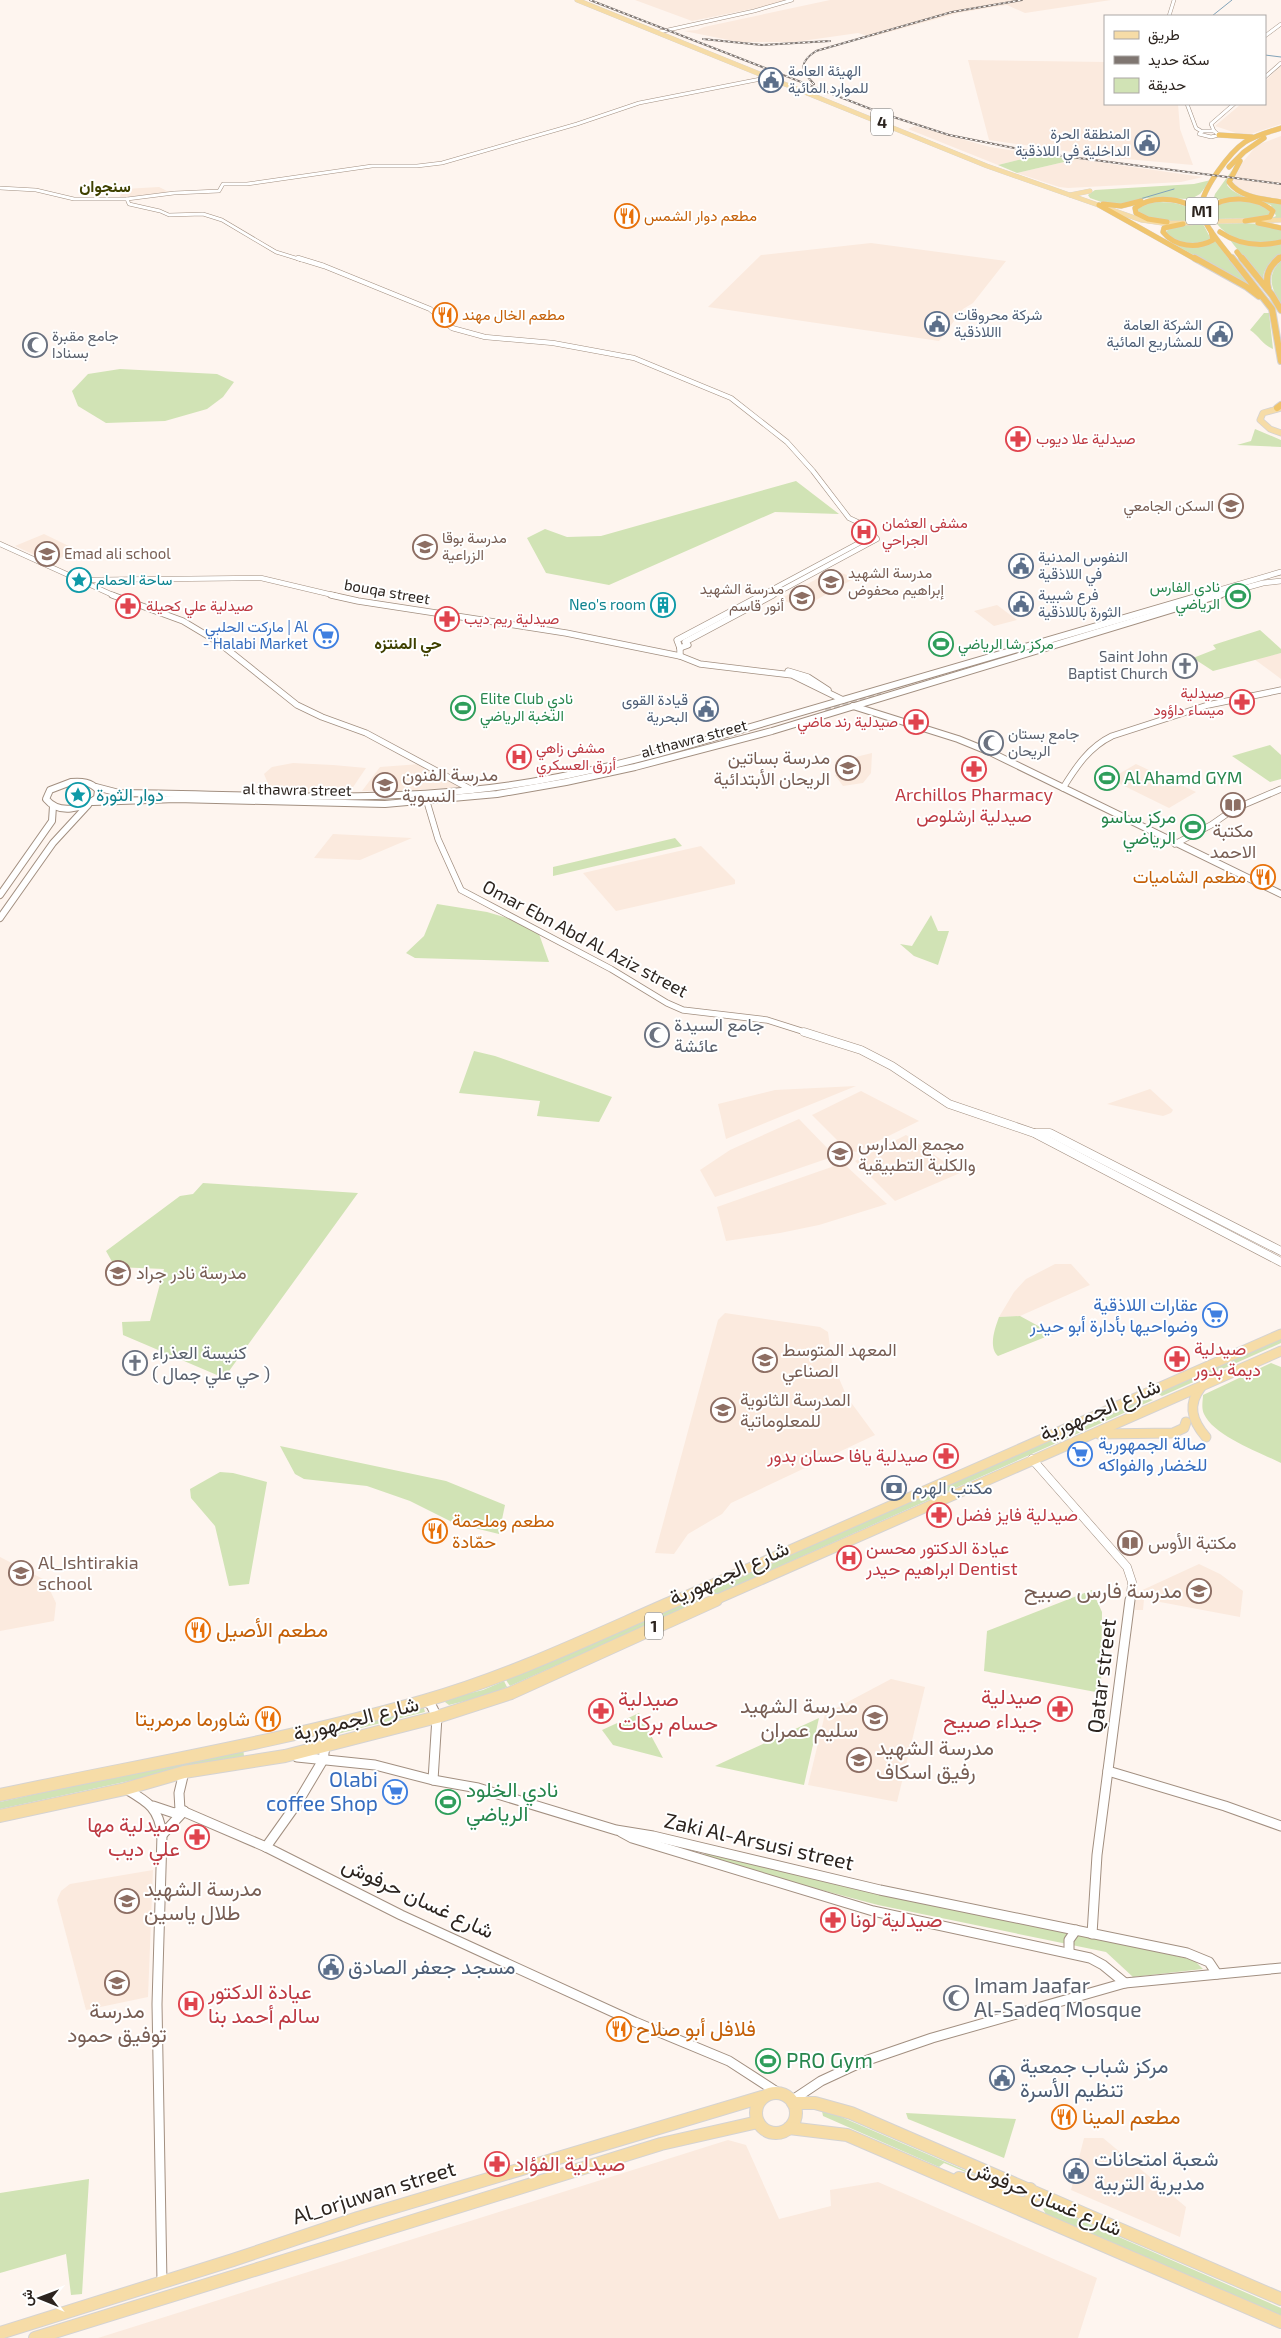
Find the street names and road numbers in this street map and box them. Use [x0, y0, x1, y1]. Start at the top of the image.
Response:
road number: 4 [871, 108, 893, 136]
road number: M1 [1186, 198, 1218, 225]
street label: bouqa street [343, 575, 432, 607]
street label: al thawra street [639, 715, 749, 761]
street label: al thawra street [242, 779, 352, 799]
street label: Omar Ebn Abd AL Aziz street [479, 875, 692, 1002]
street label: شارع الجمهورية [1035, 1372, 1165, 1448]
street label: شارع الجمهورية [665, 1534, 793, 1612]
road number: 1 [645, 1612, 663, 1640]
street label: Qatar street [1081, 1617, 1121, 1735]
street label: شارع الجمهورية [290, 1690, 422, 1748]
street label: Zaki Al-Arsusi street [662, 1807, 857, 1875]
street label: شارع غسان حرفوش [338, 1851, 498, 1945]
street label: شارع غسان حرفوش [964, 2153, 1126, 2243]
street label: Al_orjuwan street [289, 2155, 458, 2229]

